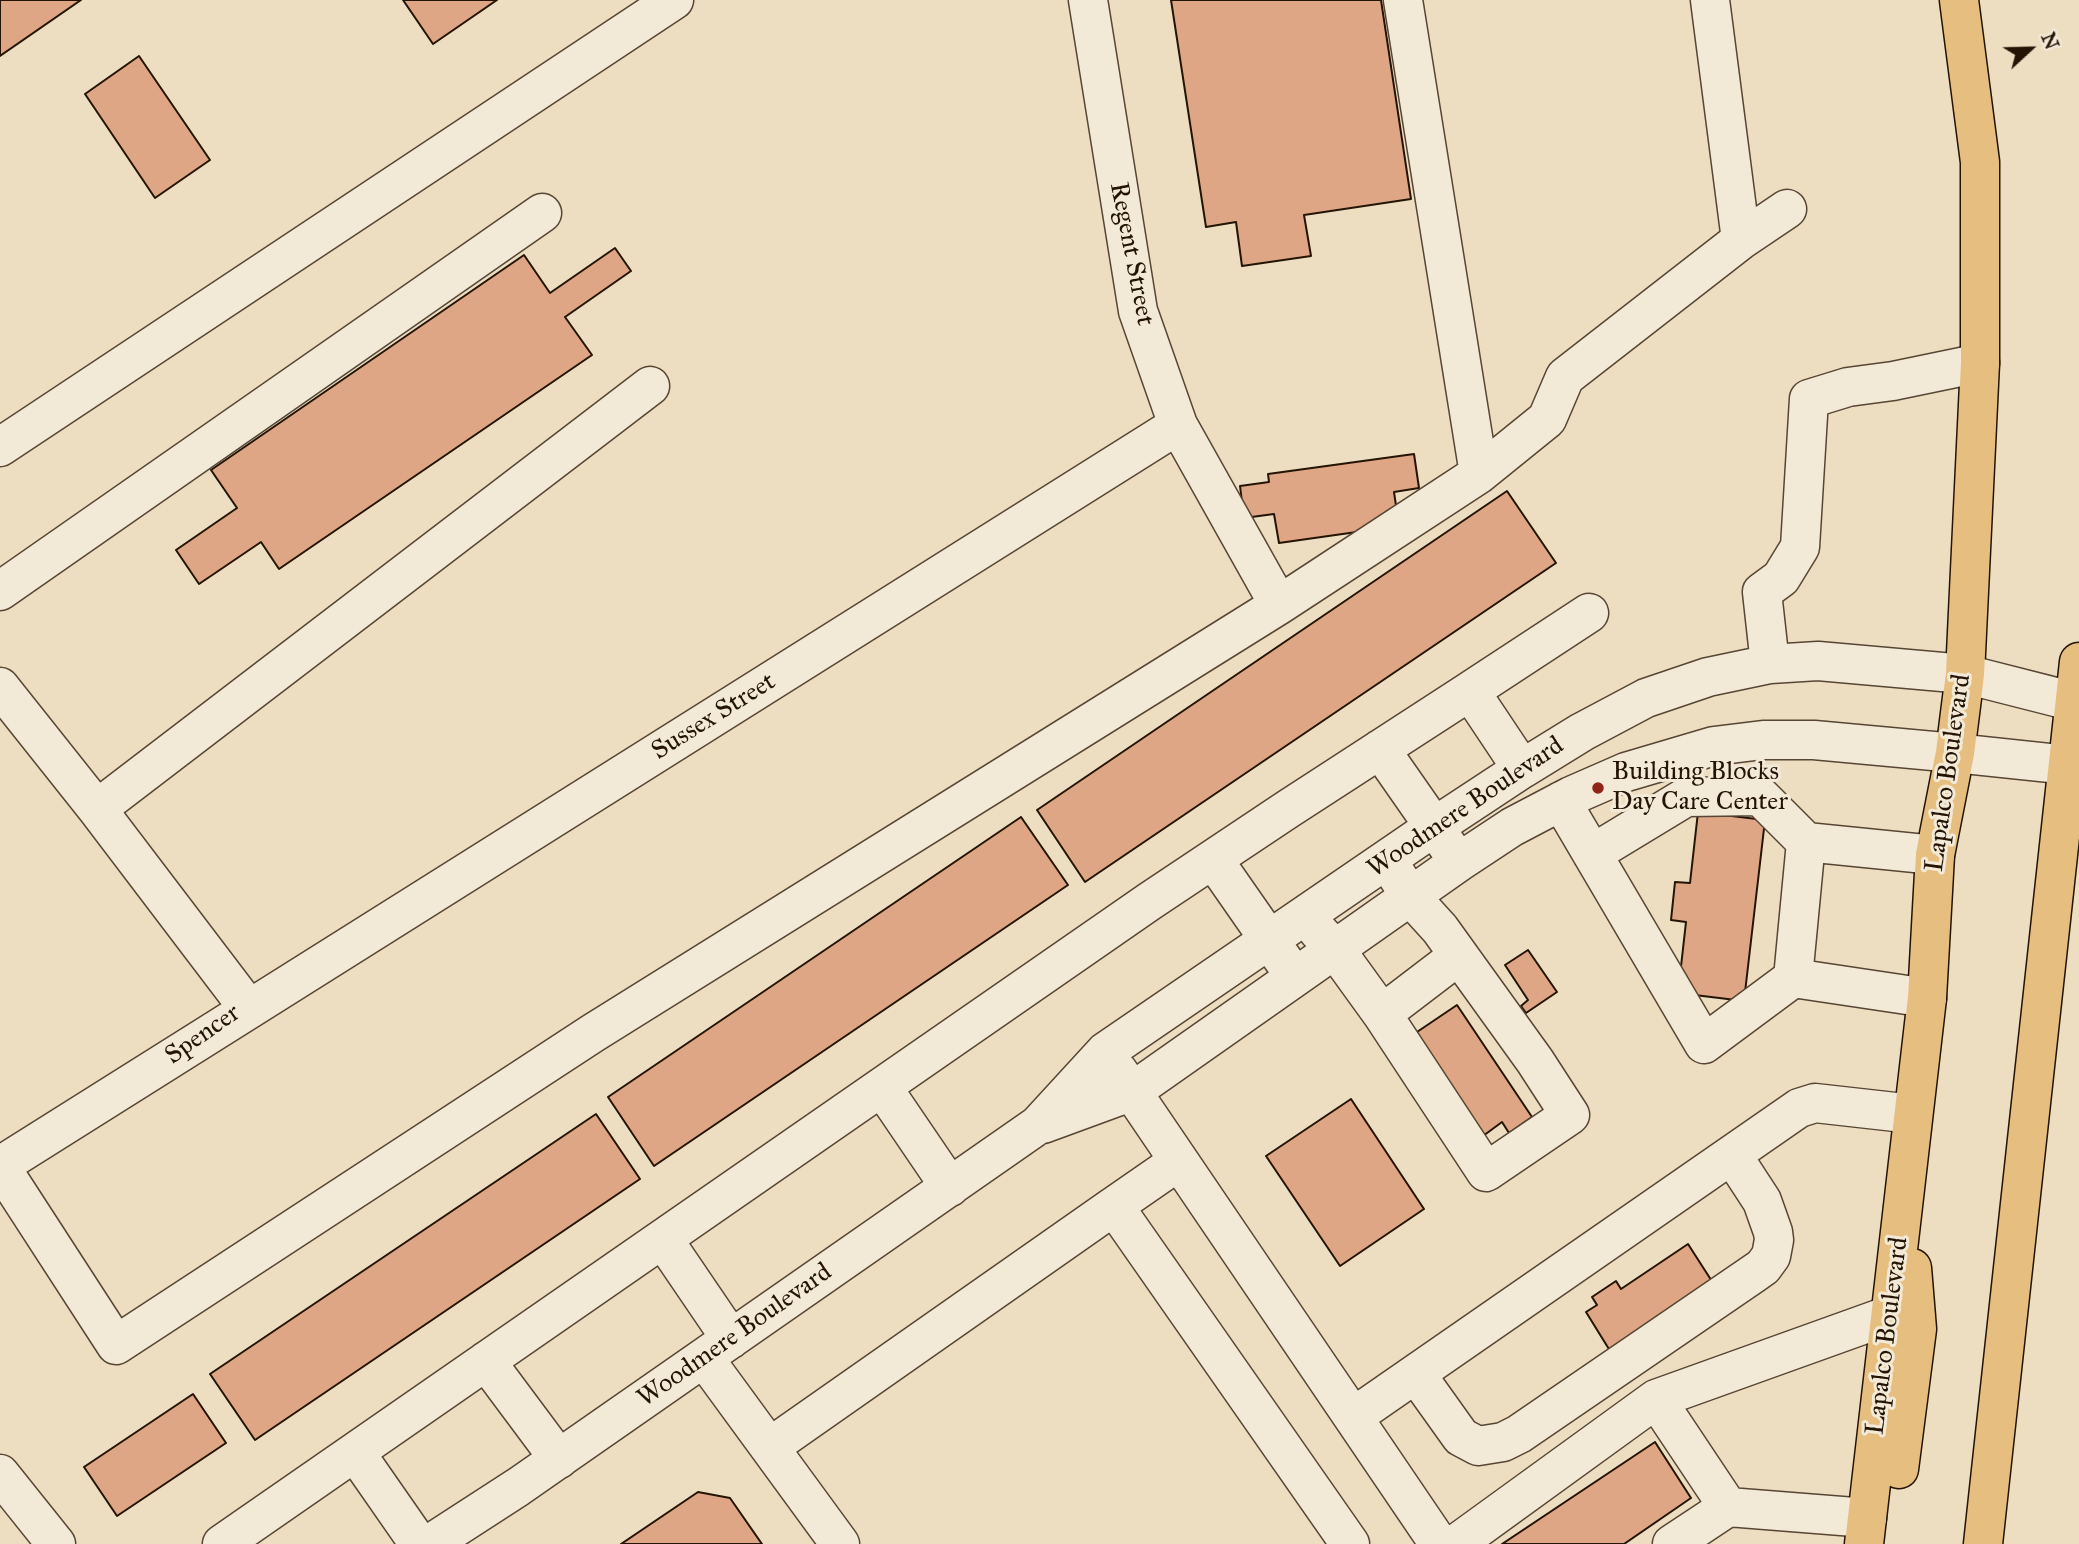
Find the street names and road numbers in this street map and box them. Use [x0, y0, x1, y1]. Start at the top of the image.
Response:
street label: Regent Street [1102, 180, 1160, 328]
street label: Sussex Street [646, 667, 782, 767]
street label: Lapalco Boulevard [1920, 672, 1978, 874]
street label: Woodmere Boulevard [1362, 731, 1570, 885]
street label: Spencer [159, 998, 247, 1072]
street label: Lapalco Boulevard [1860, 1235, 1916, 1437]
street label: Woodmere Boulevard [632, 1257, 838, 1415]

